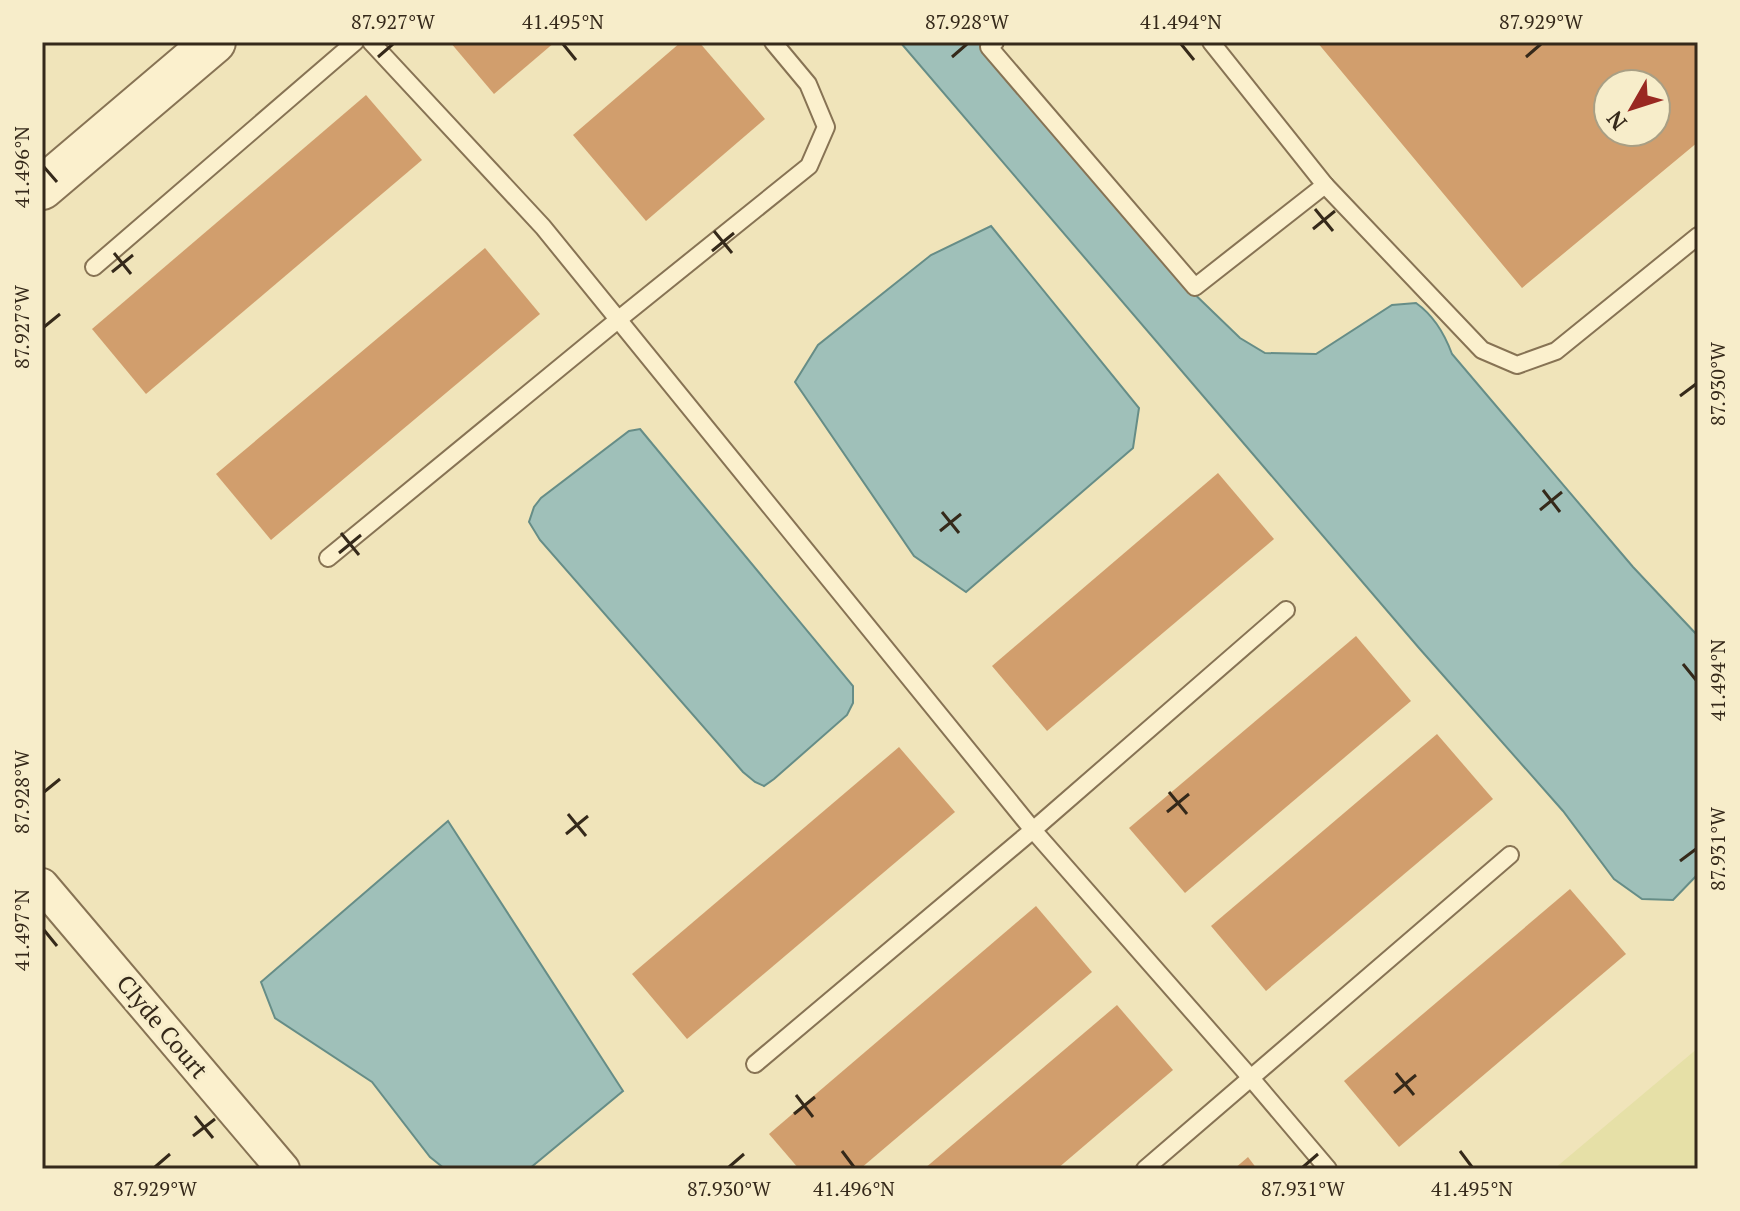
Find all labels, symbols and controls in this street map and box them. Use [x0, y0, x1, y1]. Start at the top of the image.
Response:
text: 87.927°W [351, 8, 435, 35]
text: 41.495°N [522, 8, 604, 35]
text: 87.928°W [925, 8, 1009, 35]
text: 41.494°N [1140, 8, 1222, 35]
text: 87.929°W [1499, 8, 1583, 35]
north arrow [1592, 68, 1672, 148]
text: N [1599, 105, 1633, 137]
text: 41.496°N [8, 126, 35, 208]
text: 87.927°W [8, 285, 35, 369]
text: 87.930°W [1704, 342, 1731, 426]
text: 41.494°N [1704, 639, 1731, 721]
text: 87.928°W [8, 750, 35, 834]
text: 87.931°W [1704, 807, 1731, 891]
text: 41.497°N [8, 889, 35, 971]
street label: Clyde Court [110, 968, 216, 1085]
text: 87.929°W [113, 1175, 197, 1202]
text: 87.930°W [687, 1175, 771, 1202]
text: 41.496°N [813, 1175, 895, 1202]
text: 87.931°W [1261, 1175, 1345, 1202]
text: 41.495°N [1431, 1175, 1513, 1202]

